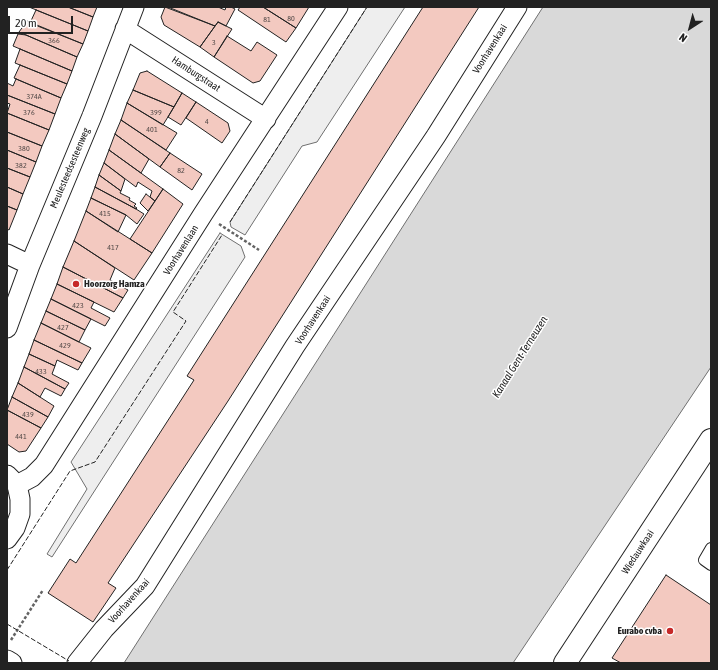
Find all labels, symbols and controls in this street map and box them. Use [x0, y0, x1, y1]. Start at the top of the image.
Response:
scale bar [10, 8, 75, 34]
north arrow [670, 8, 710, 48]
house number: 80 [287, 13, 295, 23]
house number: 81 [263, 14, 271, 24]
text: 20 m [15, 16, 37, 30]
street label: Voorhavenkaai [470, 22, 510, 76]
text: N [677, 31, 689, 44]
house number: 366 [48, 35, 60, 45]
house number: 3 [212, 37, 216, 47]
street label: Hamburgstraat [169, 54, 223, 94]
house number: 374A [26, 91, 42, 101]
house number: 376 [23, 107, 35, 117]
house number: 399 [150, 107, 162, 117]
house number: 4 [205, 116, 209, 126]
house number: 401 [146, 124, 158, 134]
street label: Meulesteedsesteenweg [48, 126, 92, 210]
house number: 380 [18, 143, 30, 153]
house number: 382 [15, 160, 27, 170]
house number: 82 [177, 165, 185, 175]
house number: 415 [99, 208, 111, 218]
street label: Voorhavenlaan [161, 223, 201, 277]
house number: 417 [107, 242, 119, 252]
place label: Hoorzorg Hamza [84, 278, 145, 290]
marker: Hoorzorg Hamza [71, 279, 81, 289]
street label: Voorhavenkaai [293, 293, 333, 347]
house number: 423 [72, 300, 84, 310]
water label: Kanaal Gent-Terneuzen [489, 314, 551, 400]
house number: 427 [57, 322, 69, 332]
house number: 429 [59, 340, 71, 350]
house number: 433 [35, 366, 47, 376]
house number: 439 [22, 409, 34, 419]
house number: 441 [15, 431, 27, 441]
street label: Wiedauwkaai [619, 528, 657, 576]
street label: Voorhavenkaai [106, 576, 152, 626]
place label: Eurabo cvba [617, 625, 662, 637]
marker: Eurabo cvba [665, 626, 675, 636]

